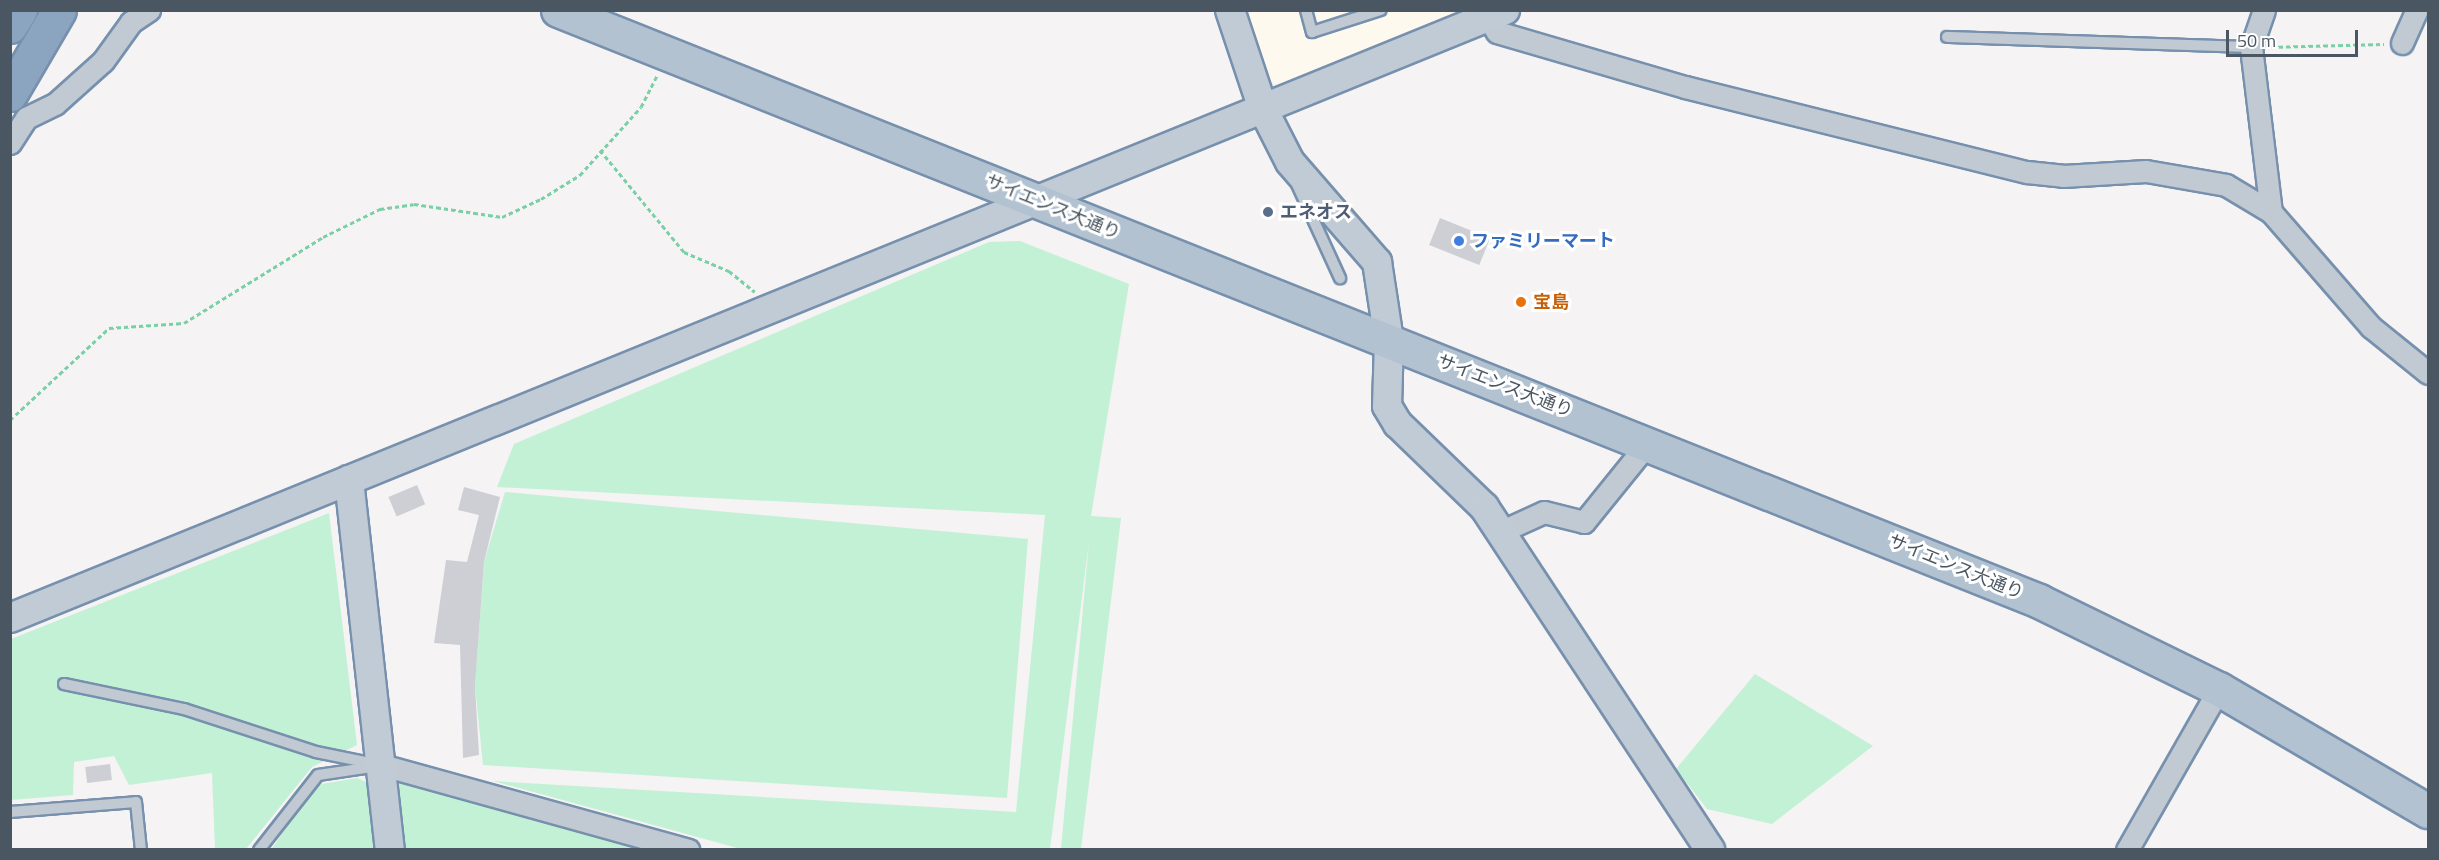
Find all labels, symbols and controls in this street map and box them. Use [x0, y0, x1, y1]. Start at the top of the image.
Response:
scale bar [2229, 18, 2361, 56]
text: 50 m [2237, 27, 2276, 54]
street label: サイエンス大通り [982, 170, 1124, 244]
place label: エネオス [1280, 201, 1352, 223]
marker: エネオス [1261, 205, 1275, 219]
place label: ファミリーマート [1471, 230, 1615, 252]
marker: ファミリーマート [1452, 234, 1466, 248]
place label: 宝島 [1533, 291, 1569, 313]
marker: 宝島 [1514, 295, 1528, 309]
street label: サイエンス大通り [1434, 350, 1576, 422]
street label: サイエンス大通り [1885, 530, 2027, 604]

